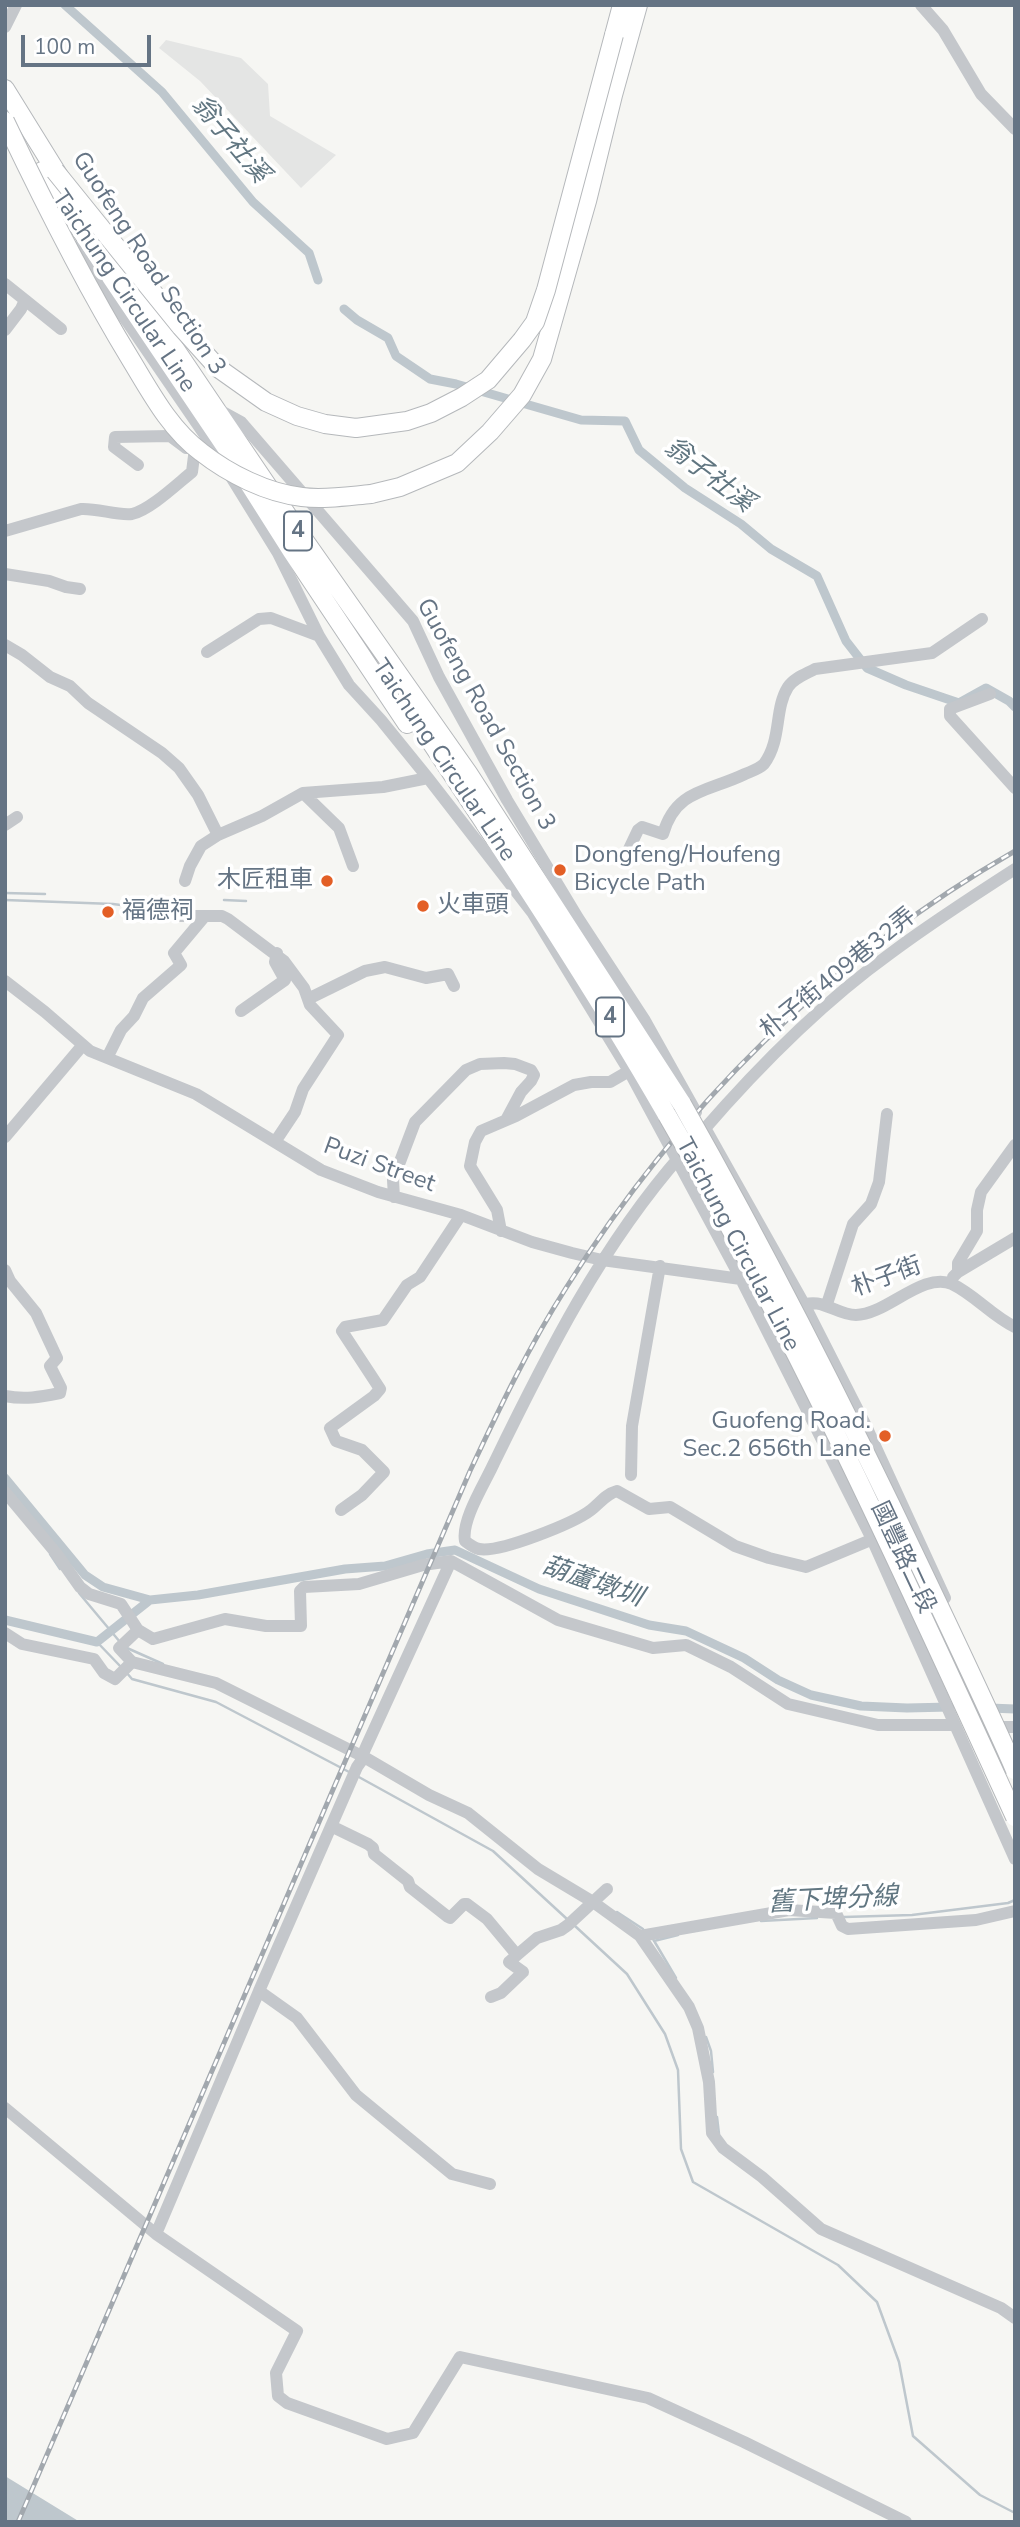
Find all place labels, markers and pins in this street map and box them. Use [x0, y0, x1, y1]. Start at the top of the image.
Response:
place label: Dongfeng/Houfeng Bicycle Path [574, 842, 781, 898]
marker: Dongfeng/Houfeng Bicycle Path [552, 862, 568, 878]
place label: 木匠租車 [217, 867, 313, 895]
marker: 木匠租車 [319, 873, 335, 889]
place label: 火車頭 [437, 892, 509, 920]
place label: 福德祠 [122, 898, 194, 926]
marker: 火車頭 [415, 898, 431, 914]
marker: 福德祠 [100, 904, 116, 920]
place label: Guofeng Road. Sec.2 656th Lane [683, 1408, 871, 1464]
marker: Guofeng Road. Sec.2 656th Lane [877, 1428, 893, 1444]

